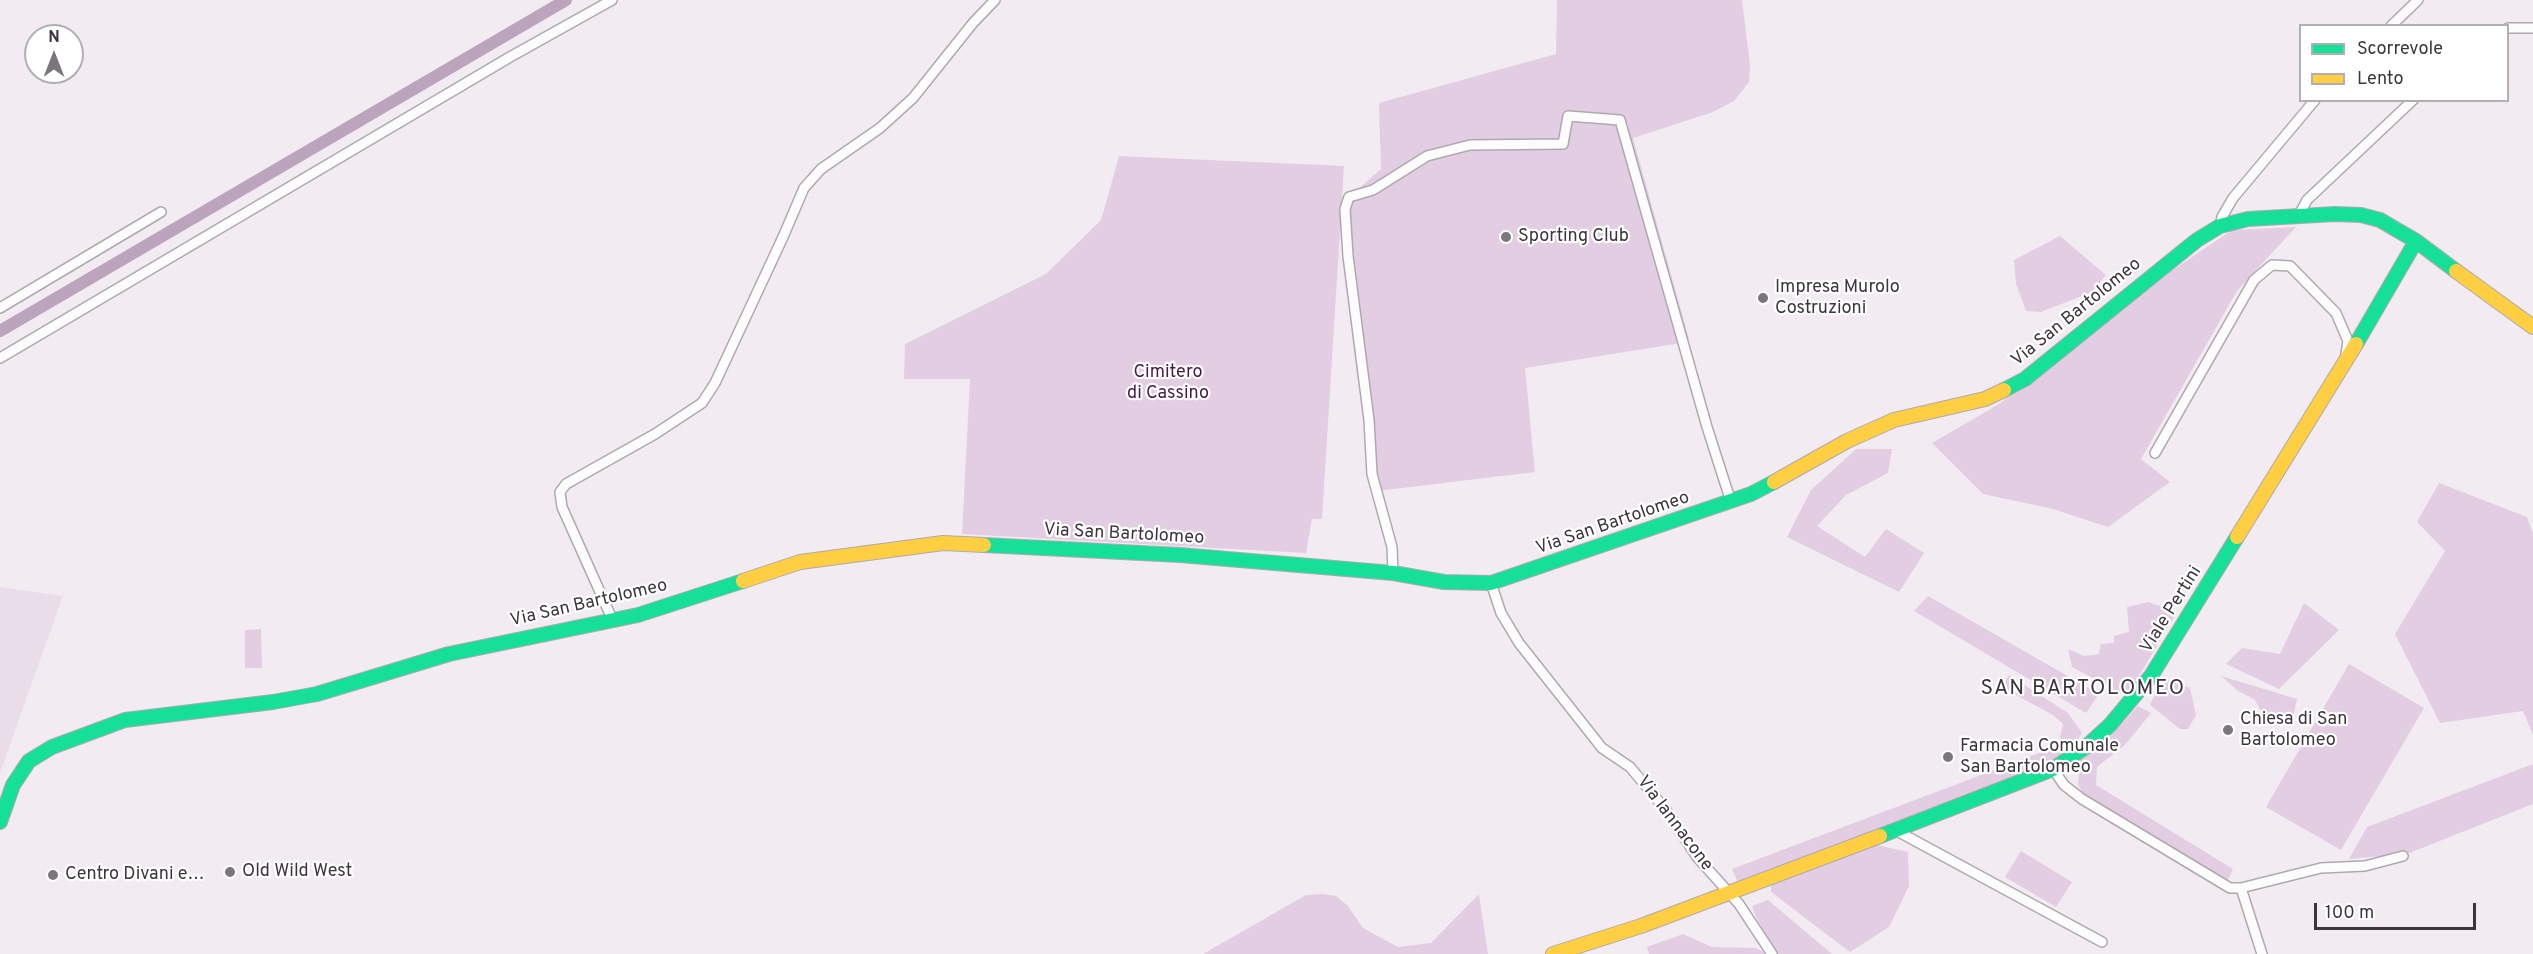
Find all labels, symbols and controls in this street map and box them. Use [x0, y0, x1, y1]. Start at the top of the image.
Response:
north arrow [24, 24, 84, 84]
legend [2299, 24, 2509, 102]
text: N [48, 28, 60, 48]
text: Scorrevole [2357, 38, 2443, 61]
text: Lento [2357, 68, 2403, 91]
place label: Sporting Club [1518, 226, 1629, 248]
marker: Sporting Club [1499, 230, 1513, 244]
street label: Via San Bartolomeo [2008, 254, 2146, 372]
place label: Impresa Murolo Costruzioni [1775, 277, 1900, 320]
marker: Impresa Murolo Costruzioni [1756, 291, 1770, 305]
park label: Cimitero di Cassino [1127, 362, 1209, 404]
street label: Via San Bartolomeo [1534, 488, 1692, 560]
street label: Via San Bartolomeo [1043, 520, 1205, 550]
street label: Viale Pertini [2137, 562, 2207, 658]
street label: Via San Bartolomeo [508, 575, 670, 633]
district label: SAN BARTOLOMEO [1980, 677, 2186, 703]
place label: Chiesa di San Bartolomeo [2240, 709, 2347, 752]
marker: Chiesa di San Bartolomeo [2221, 723, 2235, 737]
place label: Farmacia Comunale San Bartolomeo [1960, 736, 2119, 778]
marker: Farmacia Comunale San Bartolomeo [1941, 750, 1955, 764]
street label: Via Iannacone [1631, 772, 1717, 876]
place label: Old Wild West [242, 861, 352, 883]
place label: Centro Divani e… [65, 864, 204, 886]
marker: Old Wild West [223, 865, 237, 879]
marker: Centro Divani e… [46, 868, 60, 882]
scale bar [2317, 891, 2479, 929]
text: 100 m [2325, 902, 2374, 925]

